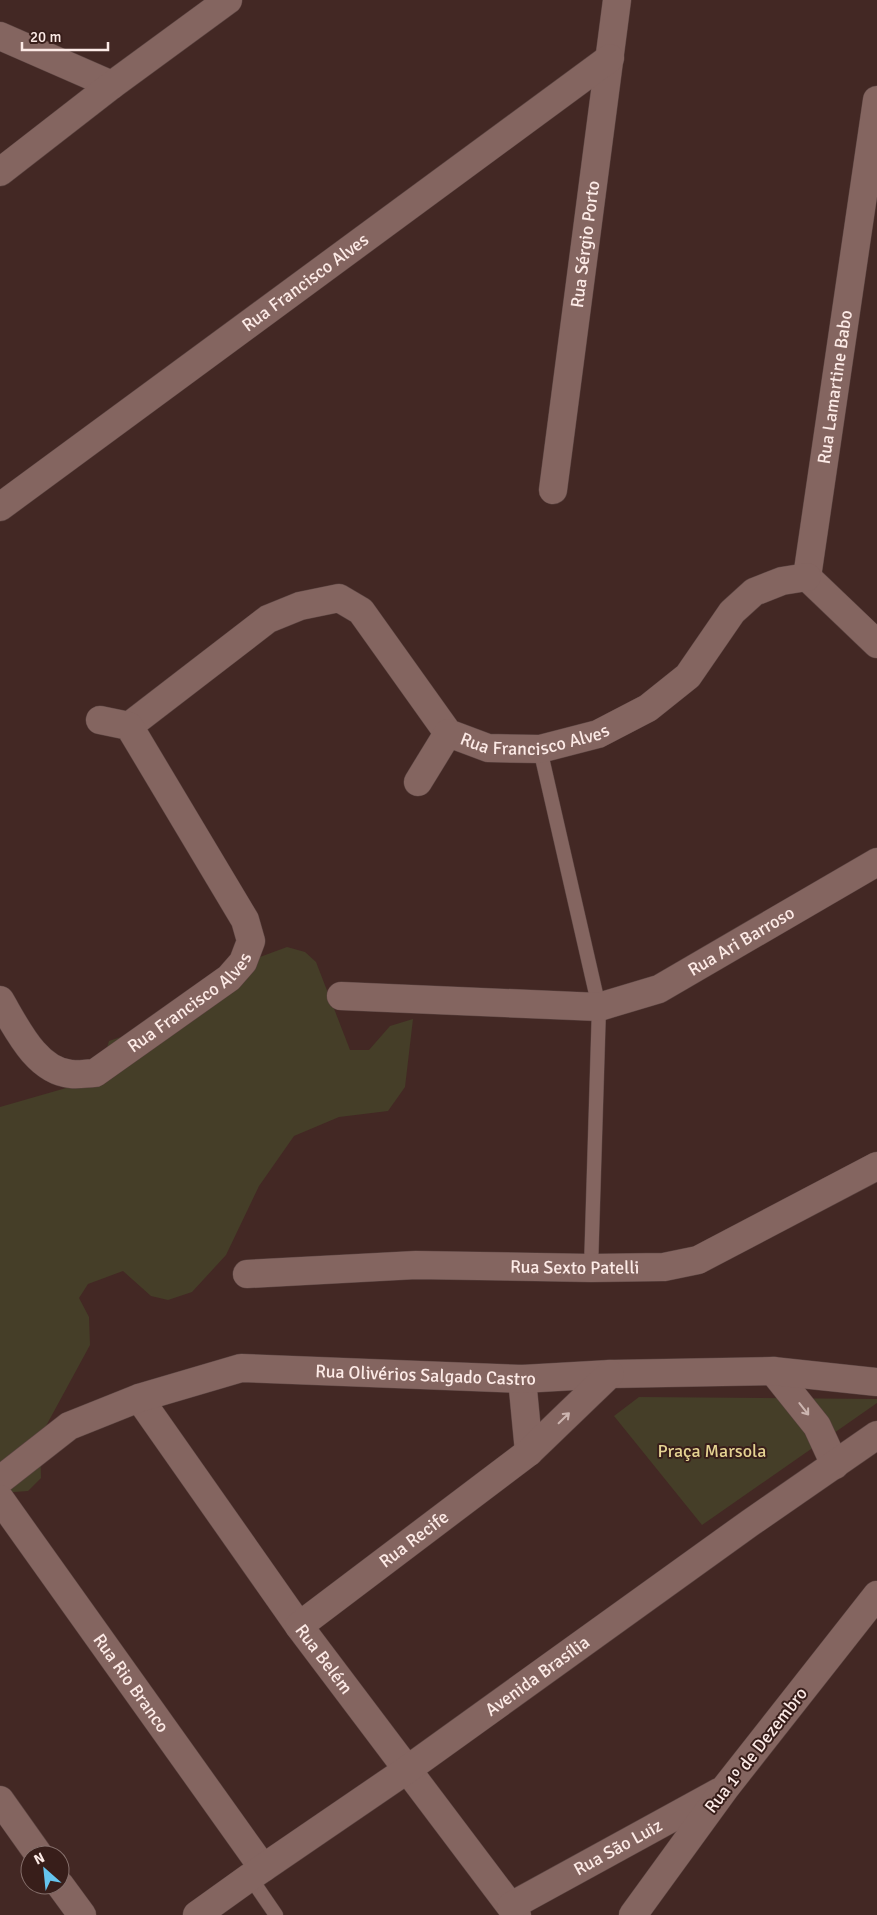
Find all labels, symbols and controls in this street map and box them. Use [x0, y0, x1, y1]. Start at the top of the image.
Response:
scale bar [22, 20, 109, 52]
text: 20 m [30, 28, 61, 46]
street label: Rua Sérgio Porto [566, 179, 604, 309]
street label: Rua Francisco Alves [238, 228, 373, 336]
street label: Rua Lamartine Babo [813, 309, 857, 465]
street label: Rua Francisco Alves [457, 719, 613, 760]
street label: Rua Ari Barroso [684, 901, 798, 981]
street label: Rua Francisco Alves [123, 950, 256, 1057]
street label: Rua Sexto Patelli [510, 1256, 640, 1279]
street label: Rua Olivérios Salgado Castro [315, 1360, 536, 1390]
one-way arrow [798, 1402, 809, 1415]
one-way arrow [558, 1412, 570, 1424]
park label: Praça Marsola [657, 1440, 767, 1462]
street label: Rua Recife [375, 1506, 453, 1572]
street label: Rua Belém [291, 1620, 357, 1698]
street label: Rua Rio Branco [88, 1629, 174, 1737]
street label: Avenida Brasília [481, 1631, 594, 1721]
street label: Rua 1º de Dezembro [700, 1683, 812, 1817]
street label: Rua São Luiz [570, 1814, 666, 1880]
north arrow [20, 1845, 70, 1895]
text: N [31, 1849, 48, 1869]

